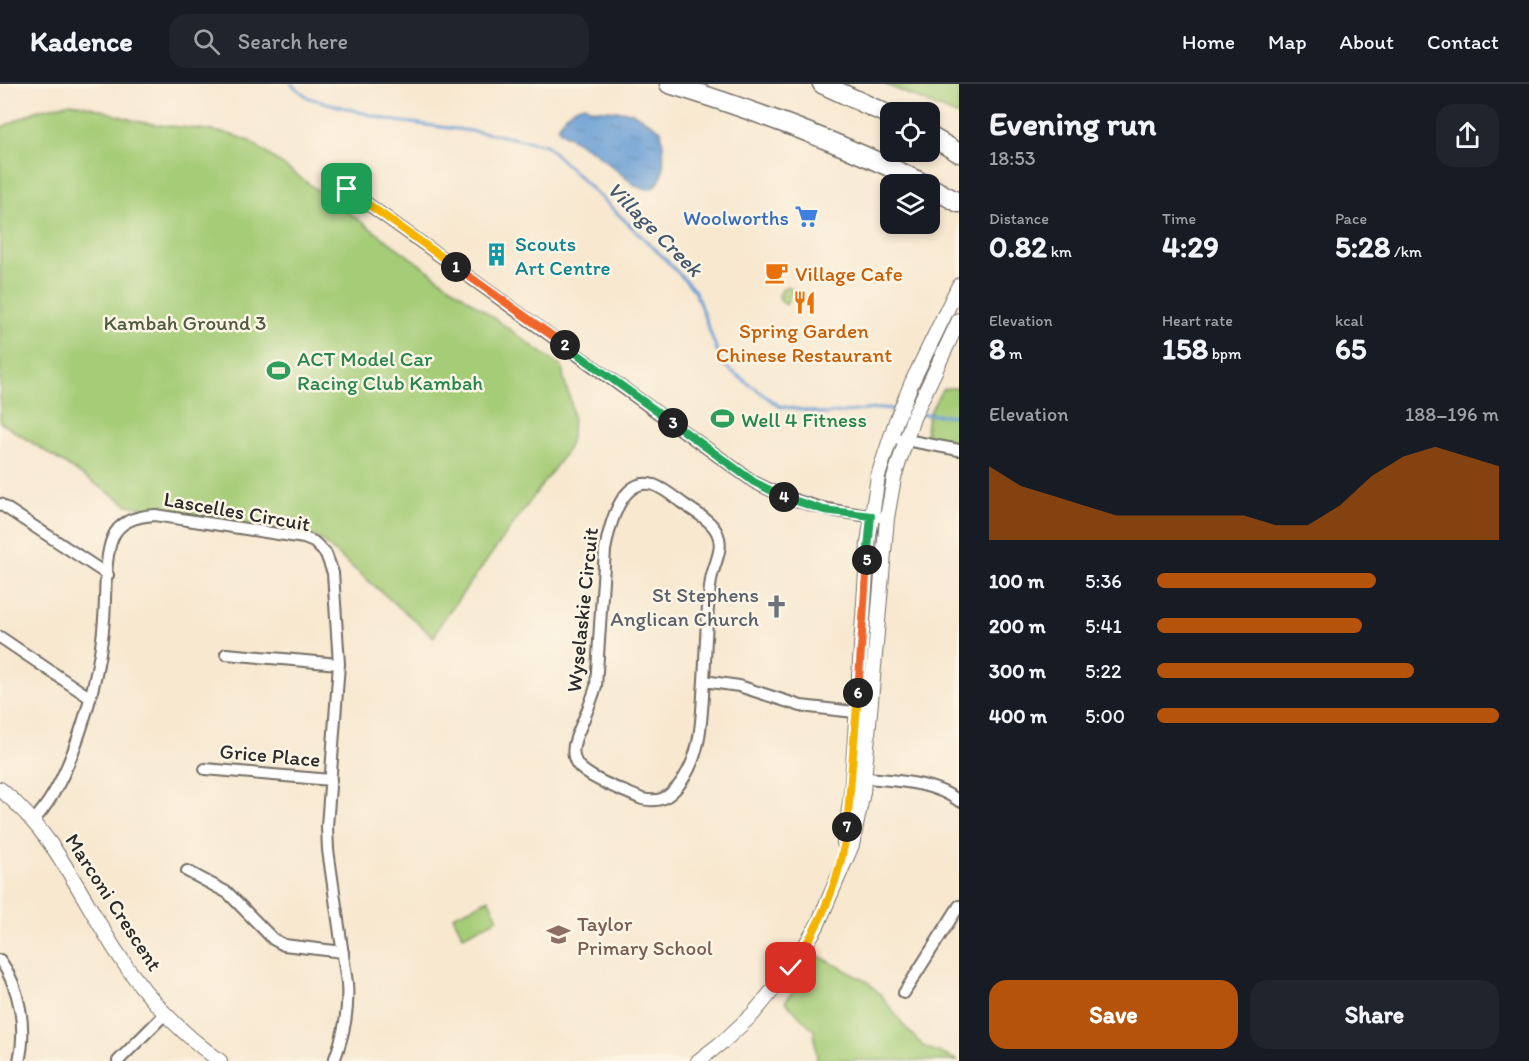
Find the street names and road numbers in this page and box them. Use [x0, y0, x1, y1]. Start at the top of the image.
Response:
street label: Lascelles Circuit [162, 486, 312, 536]
street label: Wyselaskie Circuit [561, 526, 603, 694]
street label: Grice Place [219, 738, 321, 772]
street label: Marconi Crescent [60, 829, 168, 975]

